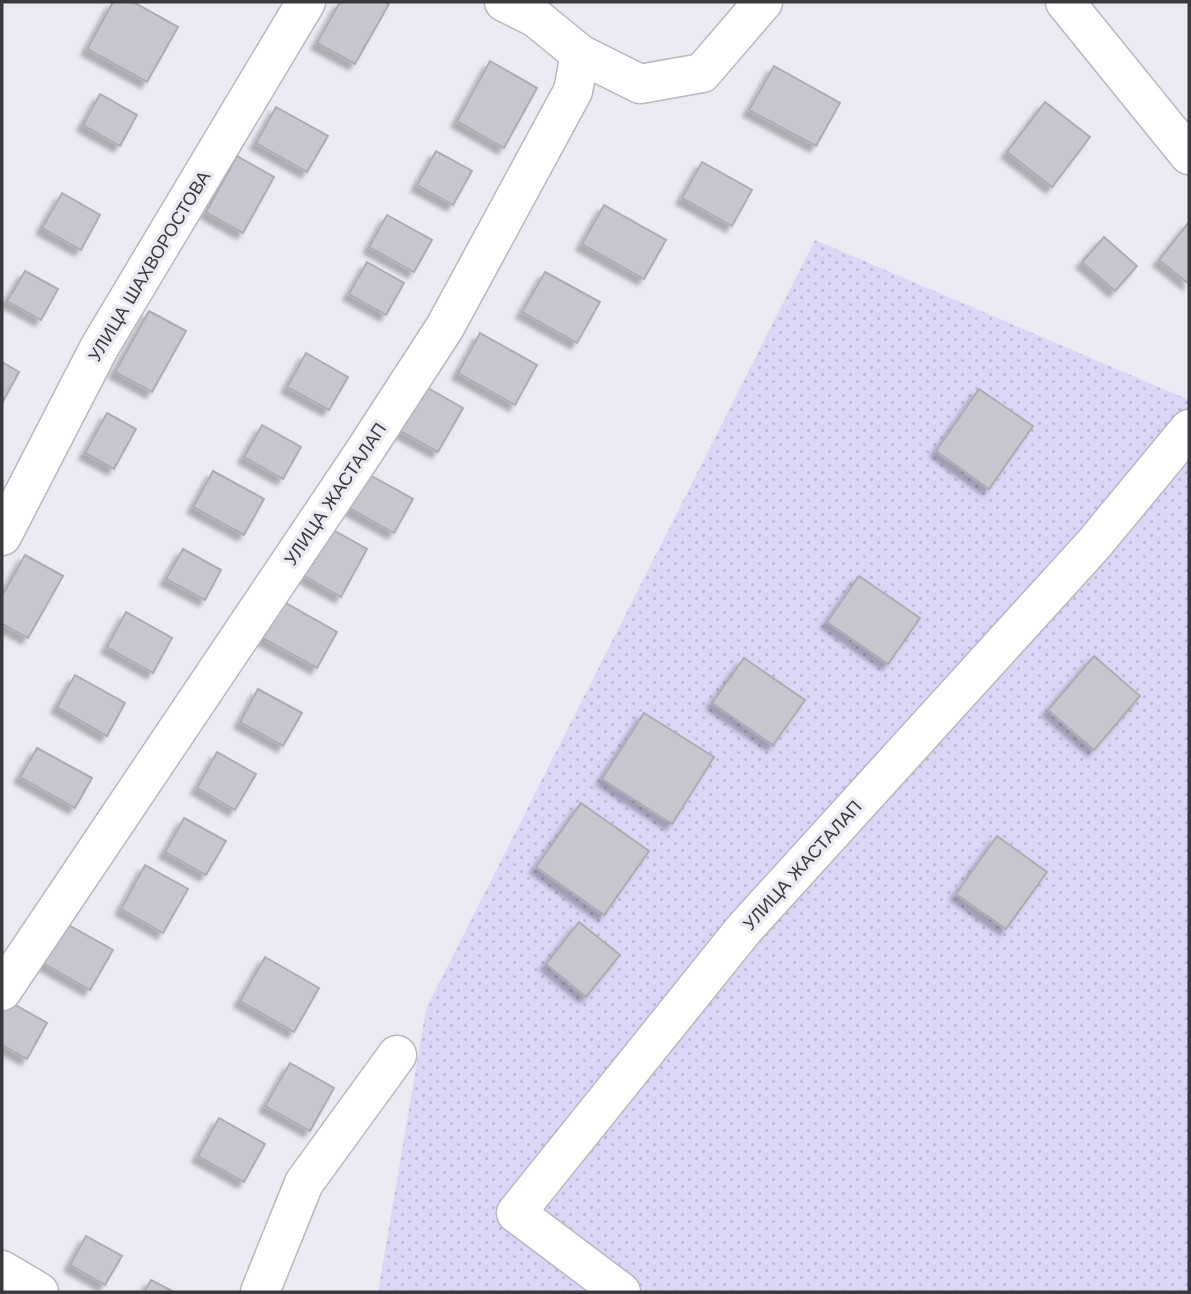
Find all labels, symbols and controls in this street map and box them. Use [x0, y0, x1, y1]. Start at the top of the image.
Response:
street label: УЛИЦА ШАХВОРОСТОВА [84, 167, 214, 365]
street label: УЛИЦА ЖАСТАЛАП [280, 419, 390, 569]
street label: УЛИЦА ЖАСТАЛАП [738, 796, 866, 934]

